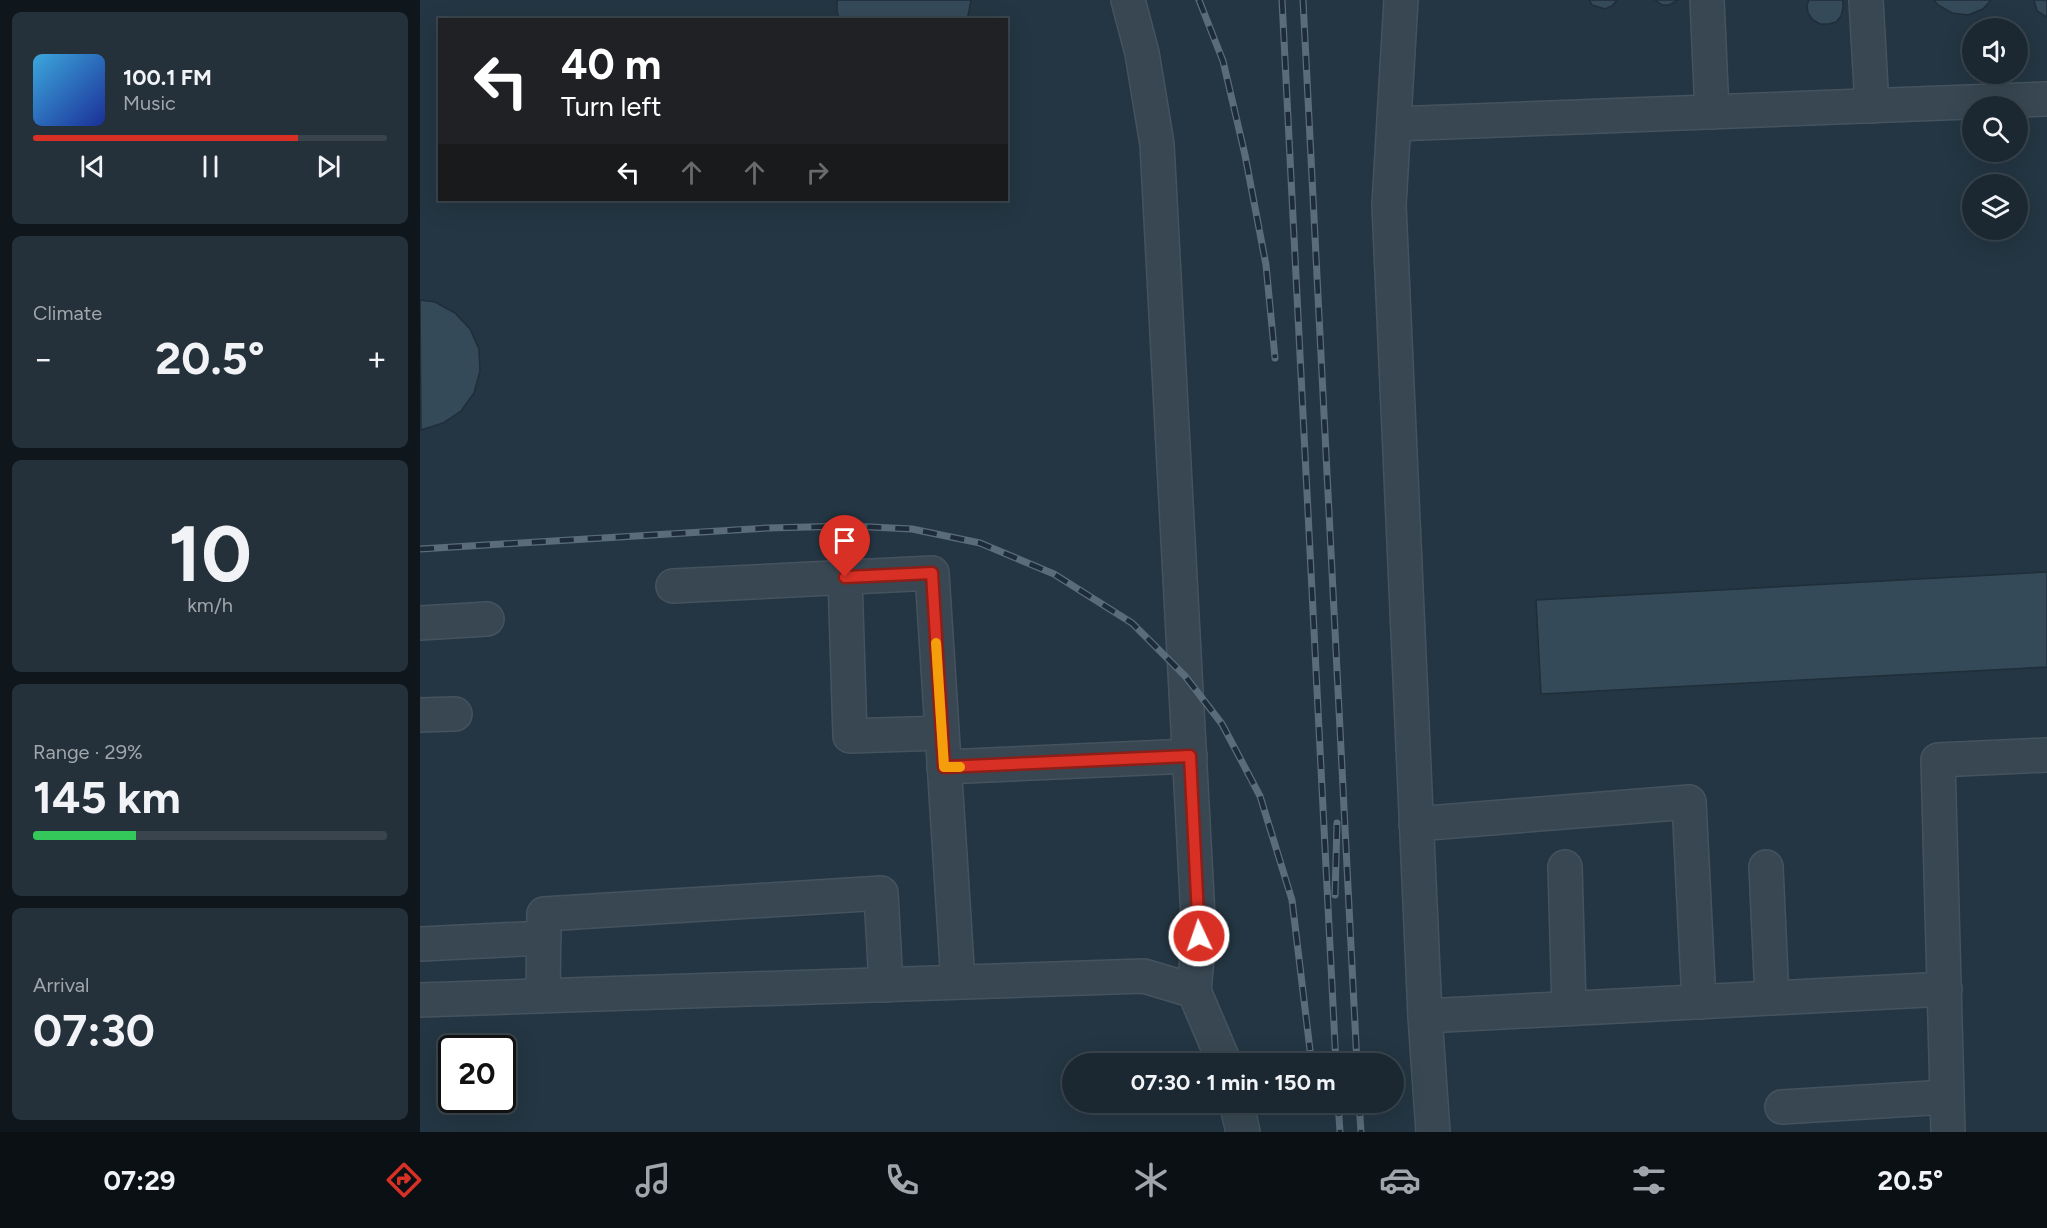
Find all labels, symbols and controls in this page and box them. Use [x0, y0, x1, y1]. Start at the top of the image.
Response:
map controls [1962, 18, 2028, 240]
button: sound [1962, 18, 2028, 84]
text: 40 m [561, 39, 661, 90]
icon: left [462, 42, 540, 120]
text: 100.1 FM [123, 64, 212, 91]
text: Turn left [561, 90, 661, 123]
text: Music [123, 91, 176, 115]
button: search [1962, 96, 2028, 162]
icon: previous [76, 150, 109, 183]
icon: pause [194, 150, 227, 183]
icon: next [312, 150, 345, 183]
icon: left [612, 156, 645, 189]
icon: ahead [675, 156, 708, 189]
icon: ahead [738, 156, 771, 189]
icon: right [801, 156, 834, 189]
button: layers [1962, 174, 2028, 240]
text: Climate [33, 301, 102, 325]
text: 20.5° [155, 331, 265, 385]
text: − [33, 339, 54, 378]
text: + [366, 339, 387, 378]
text: 10 [168, 507, 252, 601]
pin [819, 515, 870, 577]
icon: arrive [828, 524, 861, 557]
text: km/h [187, 593, 233, 617]
text: Range · 29% [33, 740, 143, 764]
text: 145 km [33, 770, 181, 824]
position arrow [1167, 904, 1231, 968]
text: Arrival [33, 973, 89, 997]
text: 07:30 [33, 1003, 155, 1057]
speed limit sign: 20 [438, 1035, 516, 1113]
text: 07:30 · 1 min · 150 m [1131, 1069, 1335, 1096]
icon: directions [383, 1159, 425, 1201]
icon: music [632, 1159, 674, 1201]
icon: phone [881, 1159, 923, 1201]
icon: climate [1130, 1159, 1172, 1201]
icon: car [1379, 1159, 1421, 1201]
icon: filters [1628, 1159, 1670, 1201]
text: 07:29 [104, 1164, 176, 1197]
text: 20.5° [1878, 1164, 1943, 1197]

